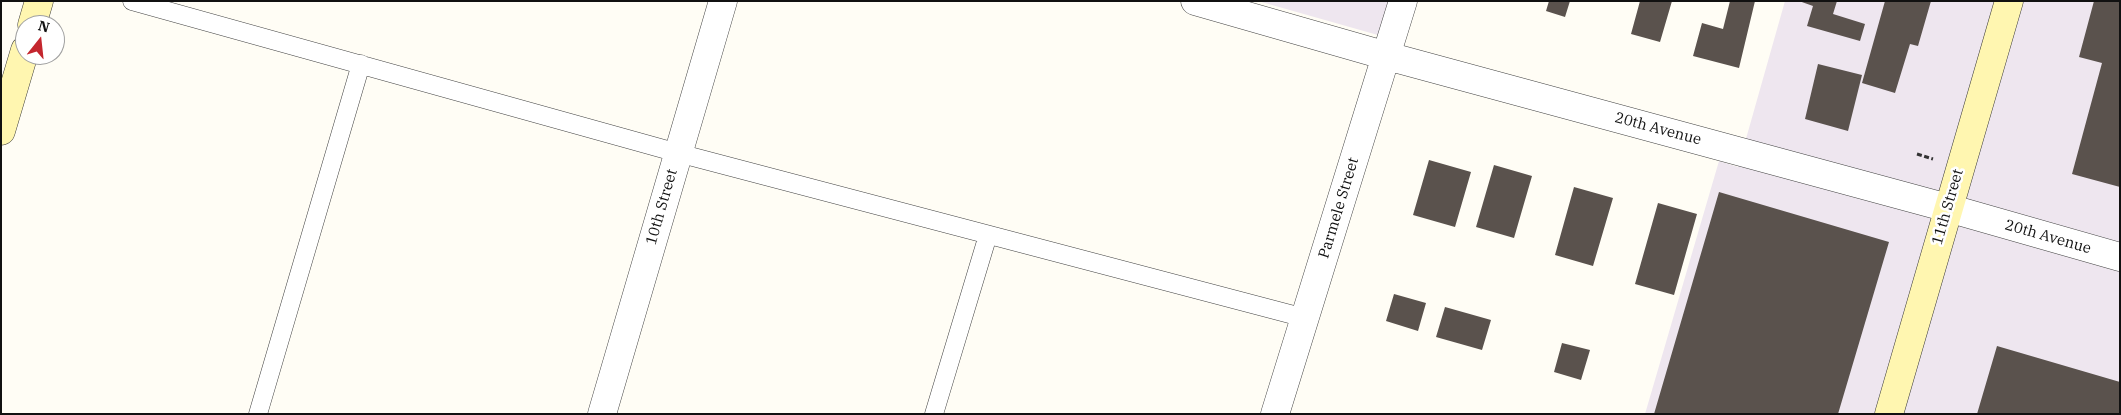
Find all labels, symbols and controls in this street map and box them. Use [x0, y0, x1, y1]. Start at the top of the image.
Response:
north arrow [15, 15, 65, 65]
text: N [36, 16, 52, 37]
street label: 20th Avenue [1613, 109, 1703, 149]
street label: Parmele Street [1315, 155, 1363, 261]
street label: 10th Street [643, 167, 681, 247]
street label: 11th Street [1929, 167, 1967, 247]
street label: 20th Avenue [2003, 216, 2093, 258]

